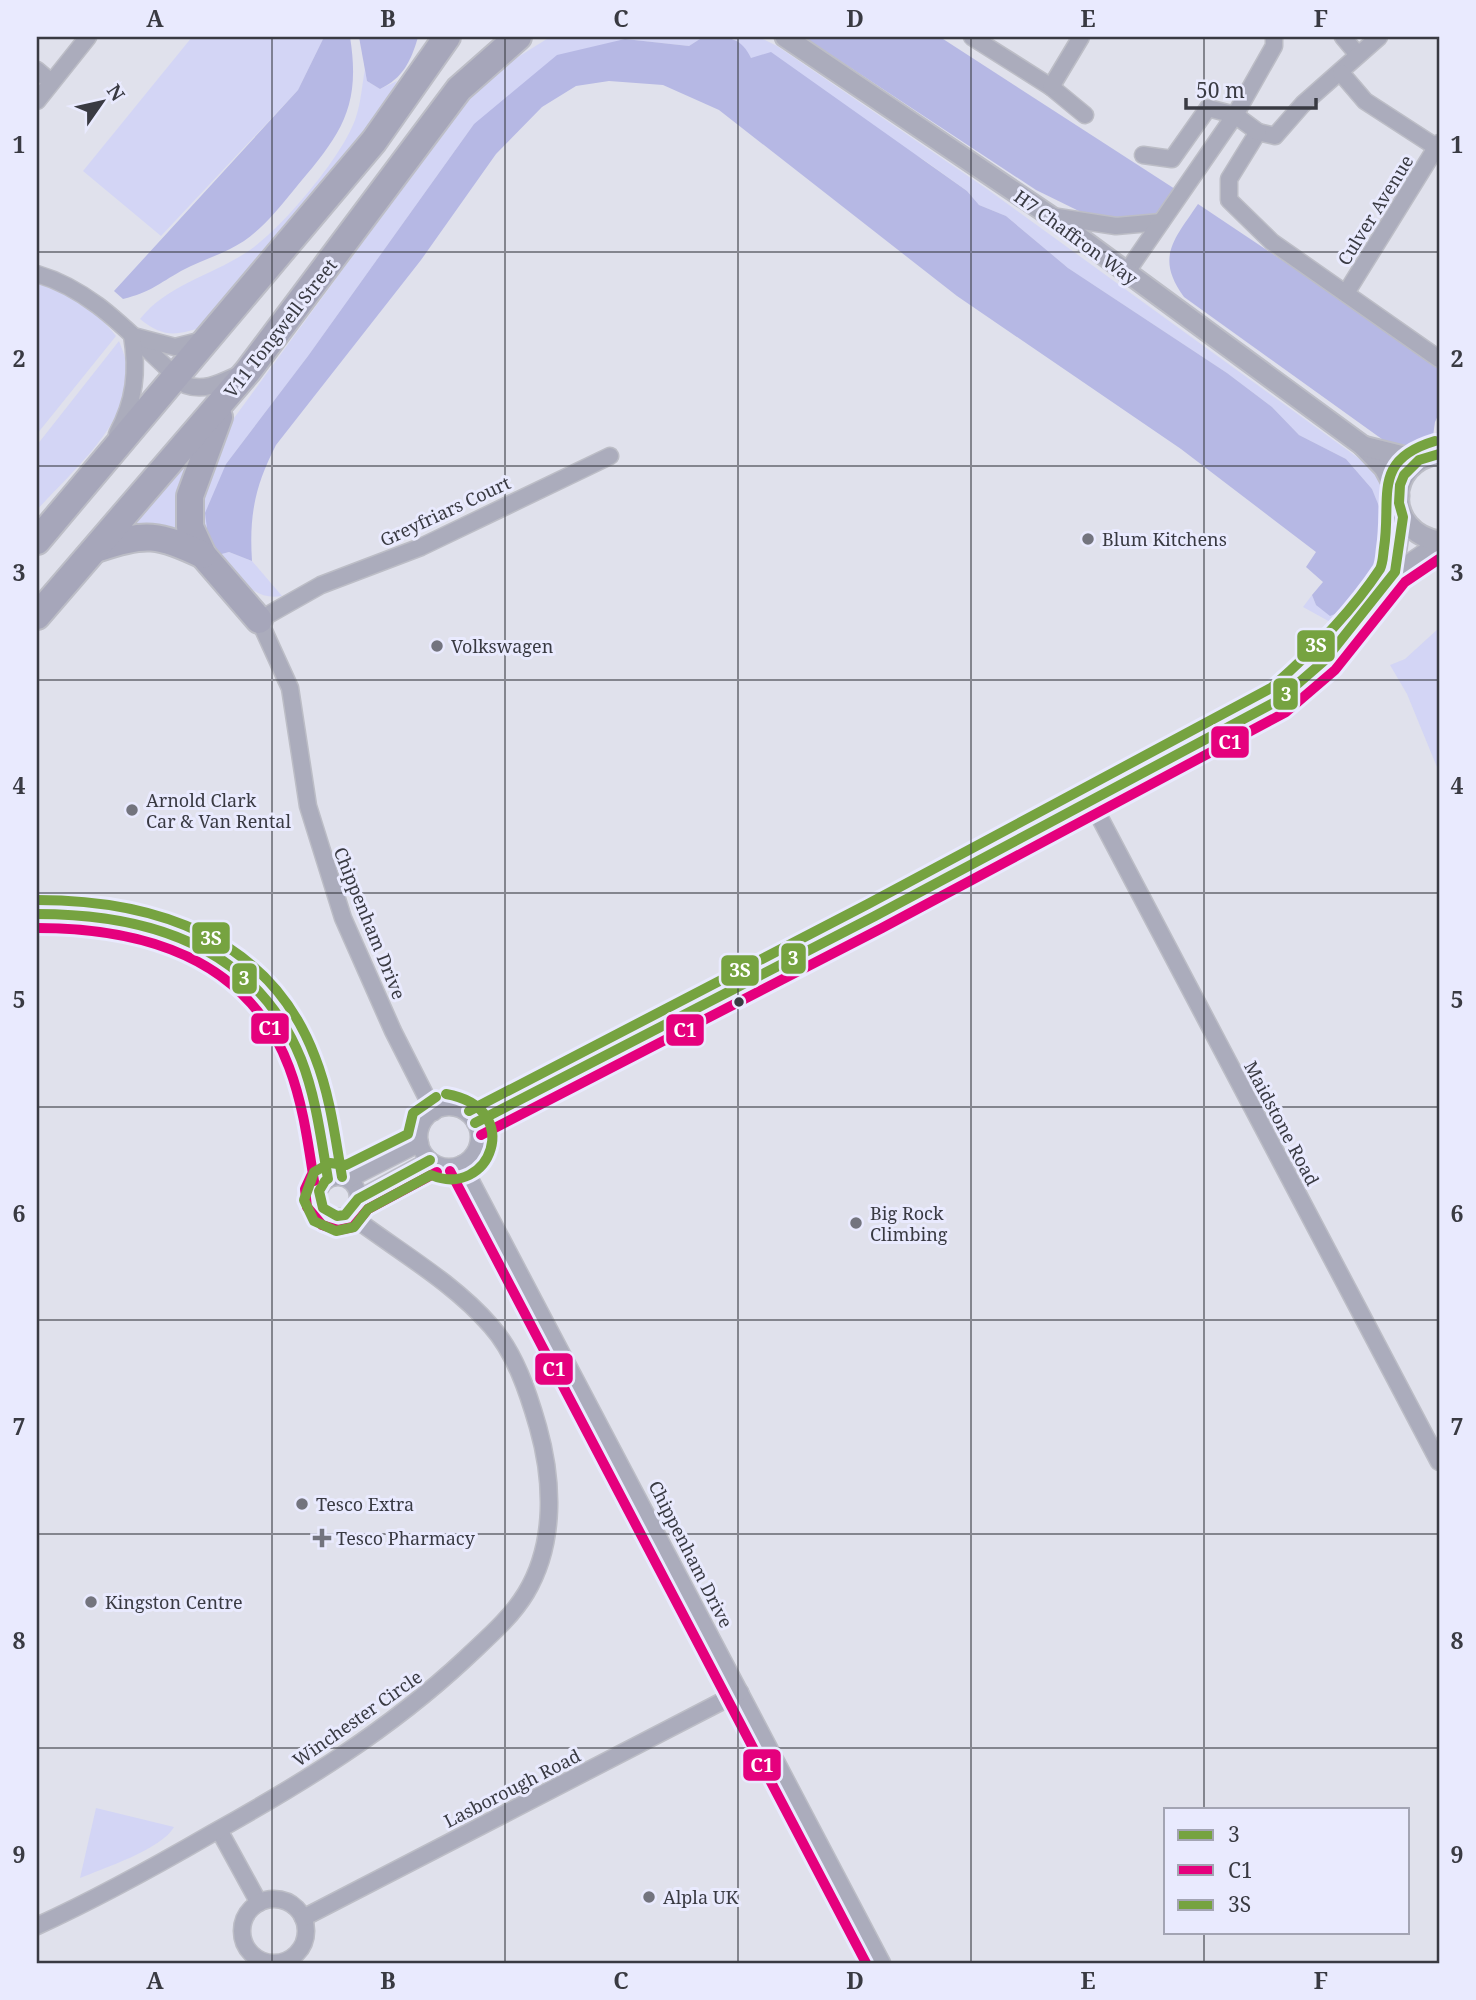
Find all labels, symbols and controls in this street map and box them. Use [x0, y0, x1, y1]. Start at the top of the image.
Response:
text: A [146, 2, 164, 34]
text: B [380, 2, 396, 34]
text: C [613, 2, 629, 34]
text: D [846, 2, 864, 34]
text: E [1080, 2, 1096, 34]
text: F [1314, 2, 1328, 34]
north arrow [66, 66, 136, 136]
scale bar [1186, 66, 1315, 110]
text: 50 m [1196, 76, 1245, 104]
text: N [101, 79, 131, 106]
text: 1 [13, 128, 26, 160]
text: 1 [1451, 128, 1464, 160]
street label: Culver Avenue [1332, 150, 1418, 270]
street label: H7 Chaffron Way [1009, 184, 1143, 290]
street label: V11 Tongwell Street [218, 254, 342, 402]
text: 2 [13, 342, 26, 374]
text: 2 [1451, 342, 1464, 374]
street label: Greyfriars Court [376, 470, 514, 552]
place label: Blum Kitchens [1102, 527, 1227, 551]
marker: Blum Kitchens [1080, 531, 1096, 547]
text: 3 [13, 556, 26, 588]
text: 3 [1451, 556, 1464, 588]
line badge: 3S [1296, 629, 1336, 663]
text: 3S [1305, 632, 1327, 658]
place label: Volkswagen [451, 634, 554, 658]
marker: Volkswagen [429, 638, 445, 654]
line badge: 3 [1272, 677, 1299, 711]
text: 3 [1281, 681, 1291, 707]
line badge: C1 [1210, 725, 1250, 759]
text: C1 [1218, 729, 1242, 755]
text: 4 [13, 769, 26, 801]
text: 4 [1451, 769, 1464, 801]
place label: Arnold Clark Car & Van Rental [146, 788, 291, 833]
marker: Arnold Clark Car & Van Rental [124, 802, 140, 818]
street label: Chippenham Drive [328, 843, 412, 1003]
line badge: 3S [191, 921, 231, 955]
text: 3S [200, 925, 222, 951]
line badge: 3 [780, 942, 807, 975]
text: 3 [788, 945, 798, 971]
line badge: 3S [720, 954, 760, 987]
text: 3S [729, 957, 751, 983]
line badge: 3 [231, 962, 258, 995]
text: 3 [239, 965, 249, 991]
text: 5 [13, 983, 26, 1015]
text: 5 [1451, 983, 1464, 1015]
unlabelled marker [732, 995, 746, 1009]
line badge: C1 [250, 1012, 290, 1045]
line badge: C1 [665, 1013, 705, 1047]
text: C1 [258, 1015, 282, 1041]
text: C1 [673, 1017, 697, 1043]
street label: Maidstone Road [1239, 1056, 1325, 1190]
text: 6 [13, 1197, 26, 1229]
text: 6 [1451, 1197, 1464, 1229]
place label: Big Rock Climbing [870, 1201, 948, 1246]
marker: Big Rock Climbing [848, 1215, 864, 1231]
line badge: C1 [534, 1352, 574, 1386]
text: C1 [542, 1356, 566, 1382]
text: 7 [13, 1410, 26, 1442]
text: 7 [1451, 1410, 1464, 1442]
street label: Chippenham Drive [643, 1476, 739, 1632]
place label: Tesco Extra [316, 1492, 414, 1516]
marker: Tesco Extra [294, 1496, 310, 1512]
place label: Tesco Pharmacy [336, 1526, 476, 1550]
marker: Tesco Pharmacy [314, 1530, 330, 1546]
place label: Kingston Centre [105, 1590, 243, 1614]
marker: Kingston Centre [83, 1594, 99, 1610]
text: 8 [13, 1624, 26, 1656]
text: 8 [1451, 1624, 1464, 1656]
street label: Winchester Circle [288, 1664, 426, 1772]
street label: Lasborough Road [440, 1743, 584, 1833]
line badge: C1 [742, 1748, 782, 1782]
text: C1 [750, 1752, 774, 1778]
legend [1164, 1808, 1410, 1934]
text: 3 [1228, 1820, 1240, 1848]
text: 9 [13, 1838, 26, 1870]
text: 9 [1451, 1838, 1464, 1870]
text: C1 [1228, 1856, 1253, 1884]
place label: Alpla UK [663, 1885, 739, 1909]
marker: Alpla UK [641, 1889, 657, 1905]
text: 3S [1228, 1890, 1251, 1918]
text: A [146, 1964, 164, 1996]
text: B [380, 1964, 396, 1996]
text: C [613, 1964, 629, 1996]
text: D [846, 1964, 864, 1996]
text: E [1080, 1964, 1096, 1996]
text: F [1314, 1964, 1328, 1996]

